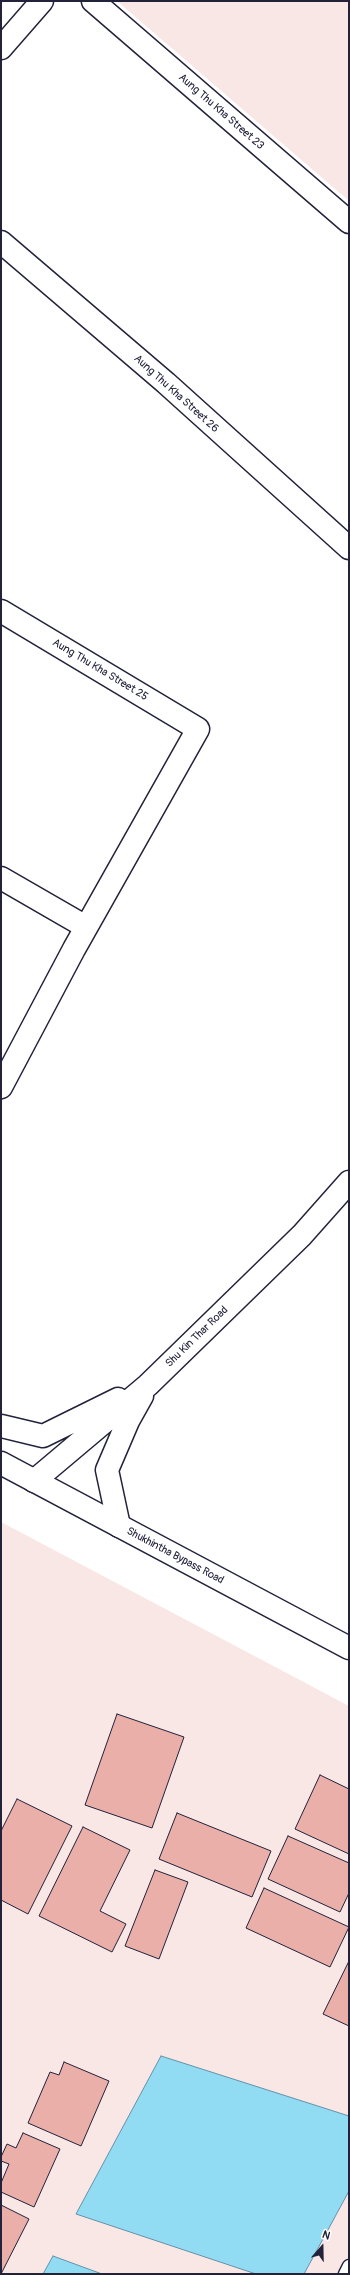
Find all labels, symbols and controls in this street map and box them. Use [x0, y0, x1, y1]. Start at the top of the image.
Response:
street label: Aung Thu Kha Street 23 [176, 71, 266, 153]
street label: Aung Thu Kha Street 26 [131, 352, 221, 436]
street label: Aung Thu Kha Street 25 [50, 636, 150, 704]
street label: Shu Kin Thar Road [163, 1304, 231, 1370]
street label: Shukhintha Bypass Road [124, 1525, 226, 1587]
north arrow [302, 2227, 342, 2267]
text: N [321, 2228, 332, 2243]

